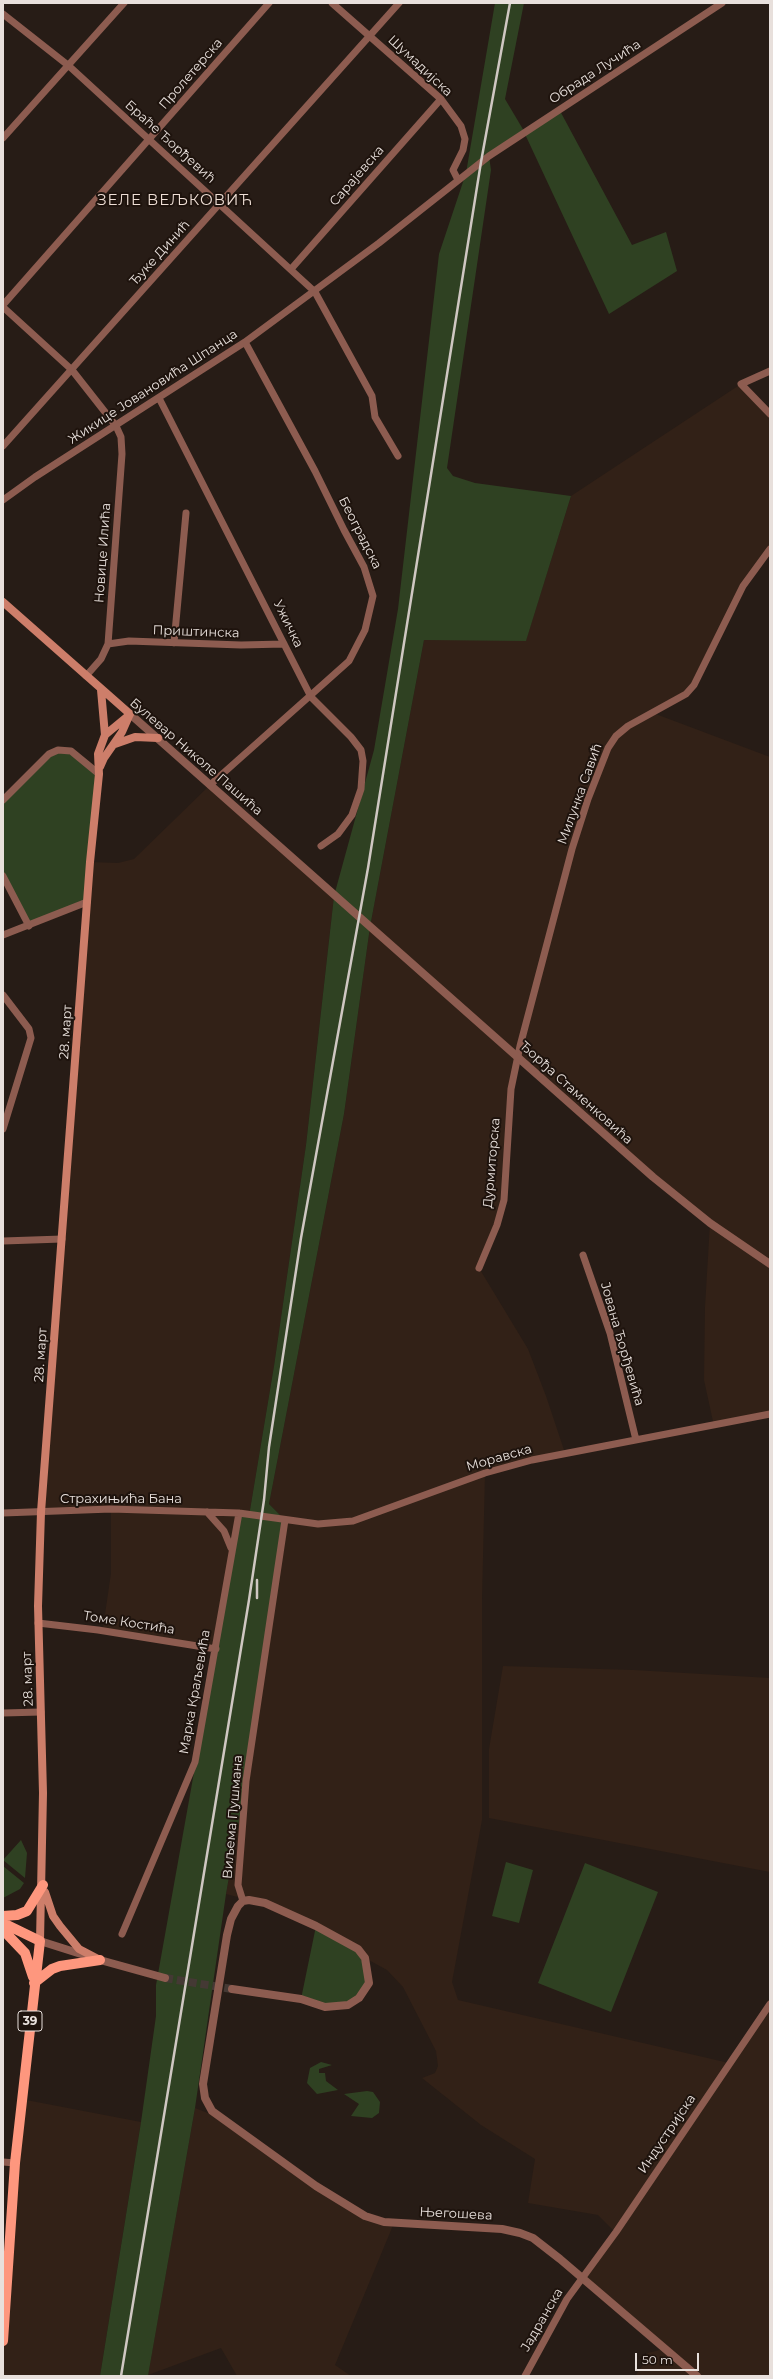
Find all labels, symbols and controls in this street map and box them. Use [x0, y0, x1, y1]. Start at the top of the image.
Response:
street label: Шумадијска [384, 32, 456, 100]
street label: Пролетерска [156, 35, 226, 113]
street label: Обрада Лучића [546, 37, 644, 107]
street label: Браће Ђорђевић [122, 97, 218, 187]
street label: Сарајевска [326, 143, 388, 209]
district label: ЗЕЛЕ ВЕЉКОВИЋ [97, 192, 253, 210]
street label: Ђуке Динић [127, 217, 193, 289]
street label: Жикице Јовановића Шпанца [65, 326, 241, 448]
street label: Београдска [335, 494, 385, 572]
street label: Новице Илића [92, 502, 114, 604]
street label: Ужичка [270, 598, 306, 650]
street label: Приштинска [152, 623, 240, 641]
street label: Булевар Николе Пашића [126, 695, 266, 819]
street label: Милунка Савић [554, 741, 606, 847]
street label: 28. март [56, 1004, 76, 1060]
street label: Ђорђа Стаменковића [516, 1038, 636, 1148]
street label: Дурмиторска [480, 1117, 504, 1209]
street label: Јована Ђорђевића [597, 1280, 647, 1408]
street label: 28. март [31, 1327, 51, 1383]
street label: Моравска [464, 1441, 534, 1475]
street label: Страхињића Бана [60, 1491, 182, 1507]
street label: Томе Костића [82, 1608, 176, 1638]
street label: Марка Краљевића [176, 1629, 214, 1755]
street label: 28. март [19, 1651, 37, 1707]
street label: Виљема Пушмана [220, 1754, 246, 1880]
road number: 39 [18, 2011, 42, 2031]
street label: Индустријска [635, 2091, 699, 2177]
street label: Његошева [419, 2204, 493, 2224]
street label: Јадранска [518, 2286, 566, 2354]
scale bar [637, 2345, 701, 2371]
text: 50 m [642, 2352, 673, 2367]

